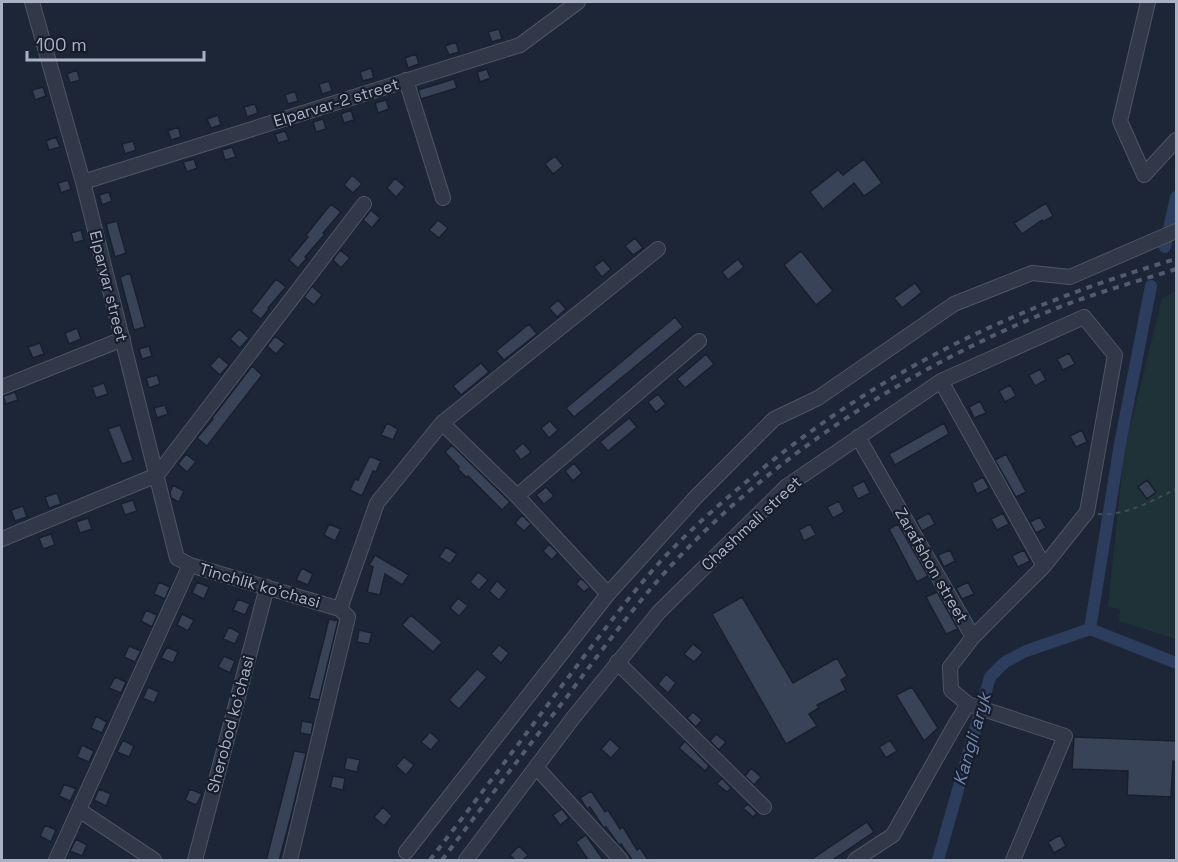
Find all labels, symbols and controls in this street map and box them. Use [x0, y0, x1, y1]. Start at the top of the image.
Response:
scale bar [27, 24, 204, 62]
text: 100 m [36, 33, 87, 56]
street label: Elparvar-2 street [271, 73, 401, 132]
street label: Elparvar street [85, 229, 132, 344]
street label: Chashmali street [697, 471, 806, 575]
street label: Zarafshon street [890, 504, 973, 626]
street label: Tinchlik ko'chasi [197, 558, 323, 613]
street label: Sherobod ko'chasi [202, 653, 259, 795]
water label: Kangli aryk [947, 688, 996, 788]

